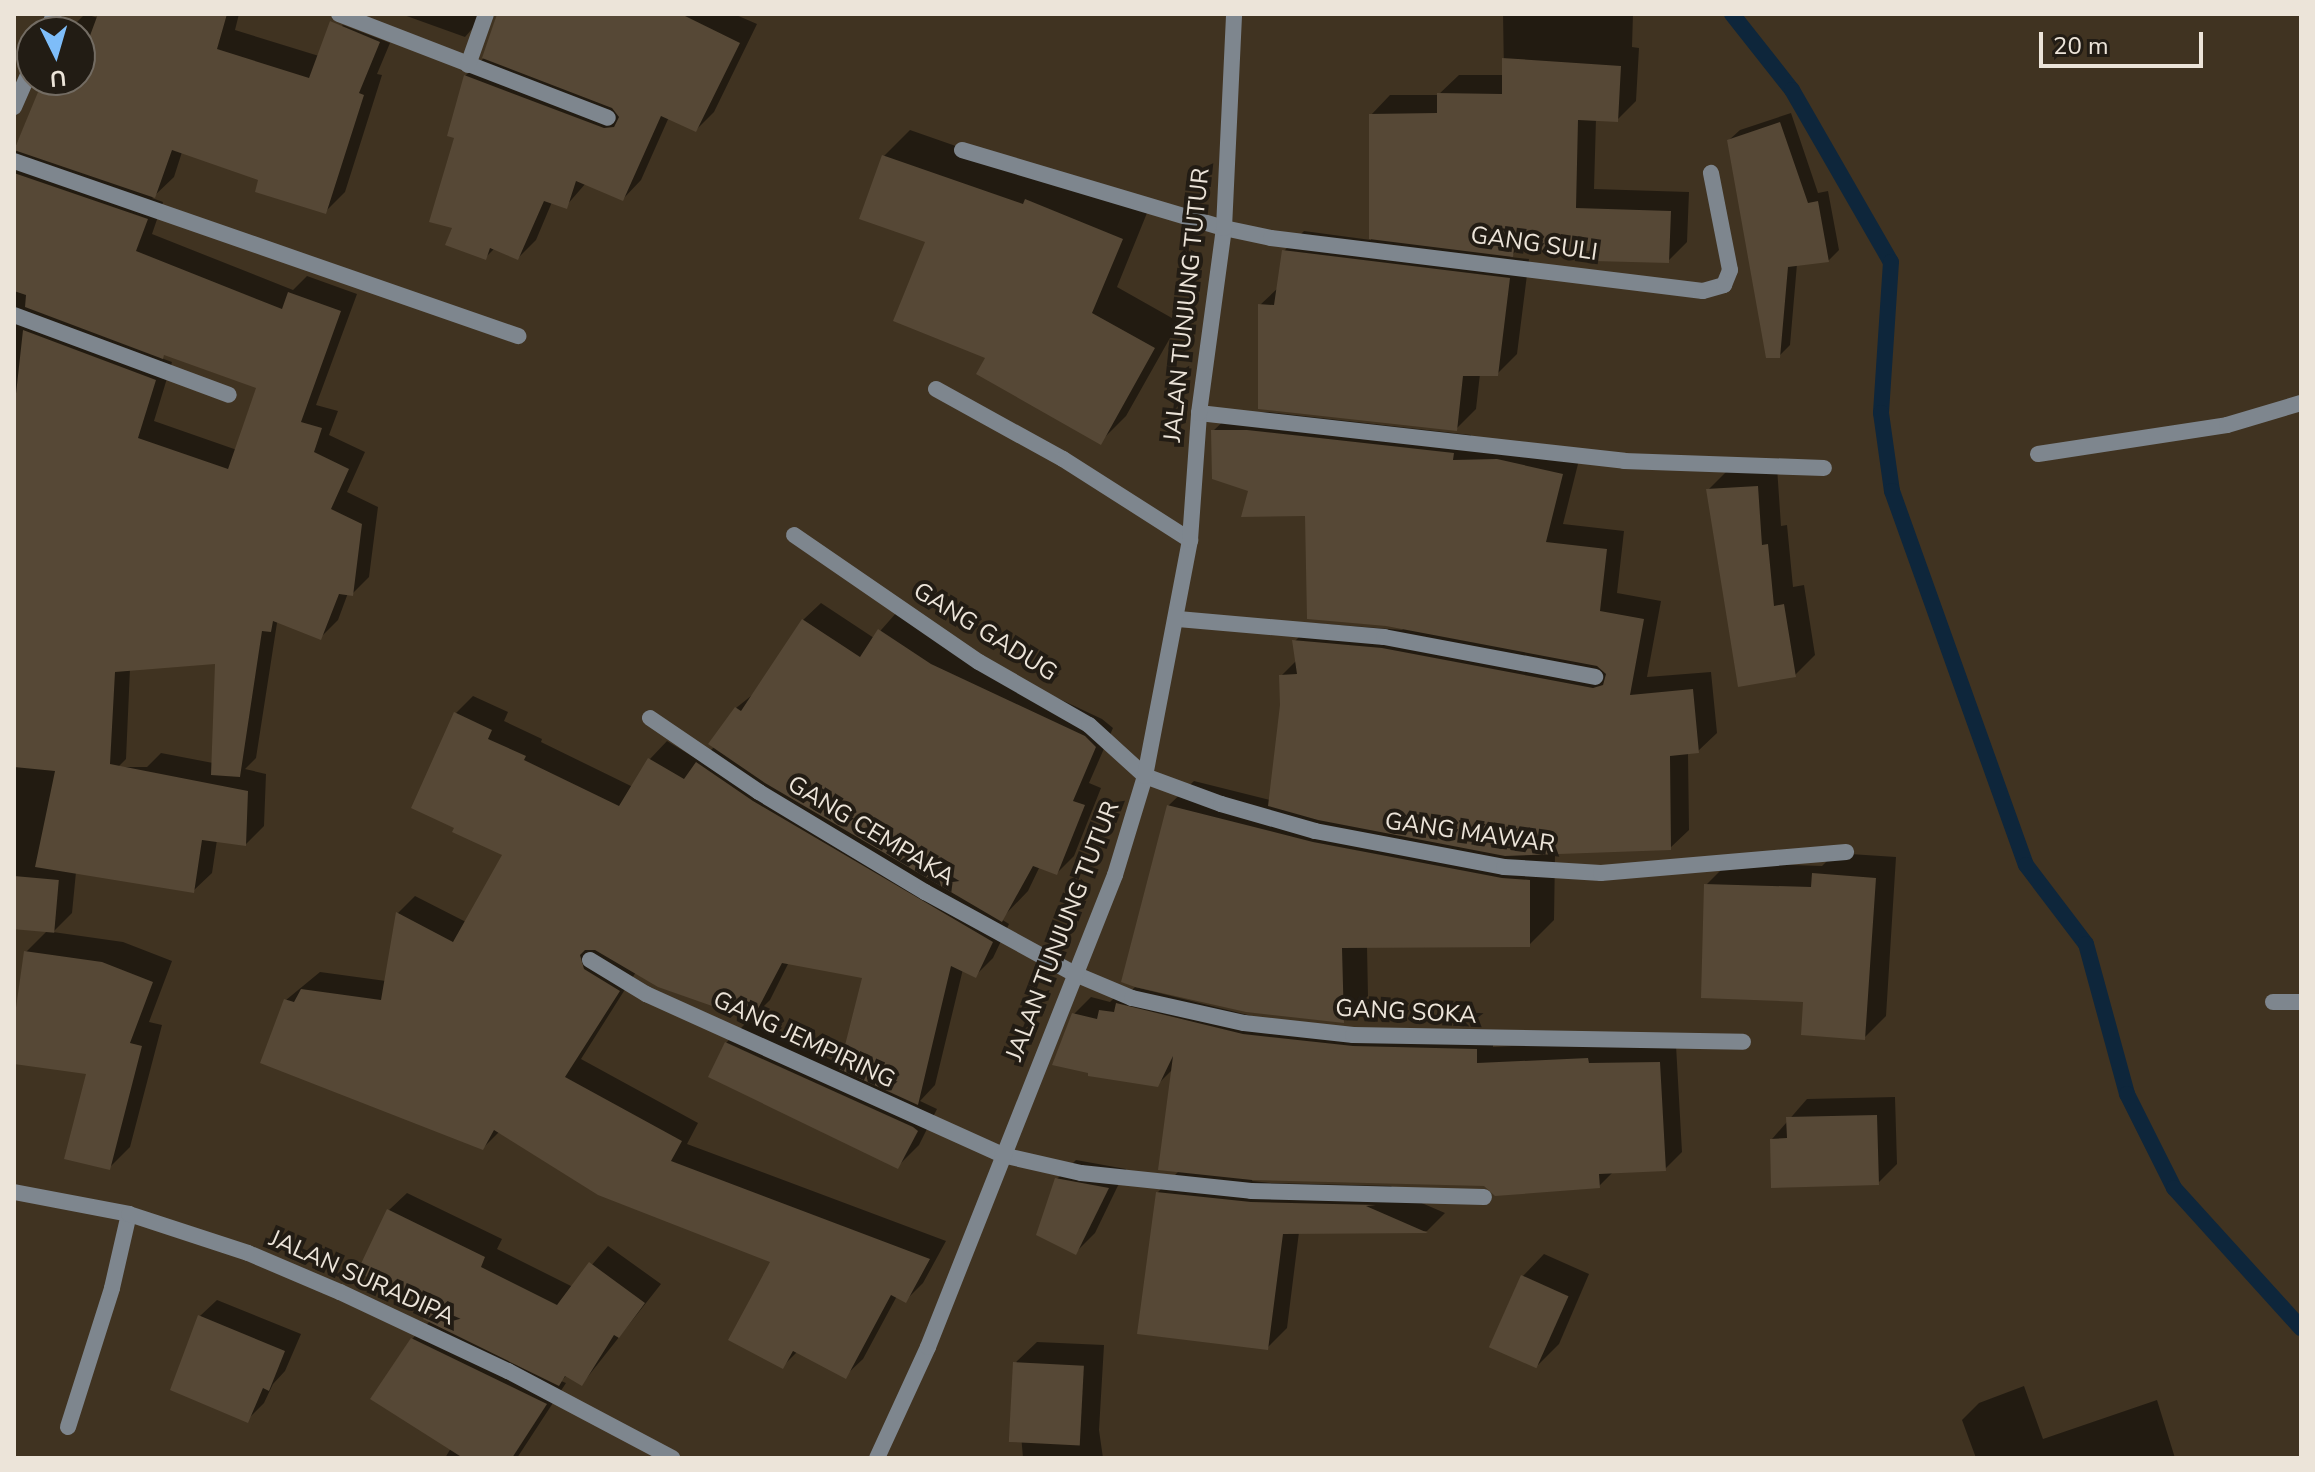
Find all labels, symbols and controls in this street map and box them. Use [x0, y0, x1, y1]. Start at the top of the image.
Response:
north arrow [16, 16, 96, 96]
scale bar [2043, 16, 2207, 66]
text: 20 m [2053, 30, 2109, 62]
text: U [49, 62, 67, 94]
street label: JALAN TUNJUNG TUTUR [1158, 167, 1216, 443]
street label: GANG SULI [1469, 221, 1599, 267]
street label: GANG GADUG [908, 576, 1062, 688]
street label: GANG CEMPAKA [782, 770, 960, 892]
street label: JALAN TUNJUNG TUTUR [1000, 797, 1126, 1065]
street label: GANG MAWAR [1383, 807, 1557, 859]
street label: GANG JEMPIRING [709, 985, 899, 1095]
street label: GANG SOKA [1335, 994, 1477, 1030]
street label: JALAN SURADIPA [265, 1224, 459, 1332]

